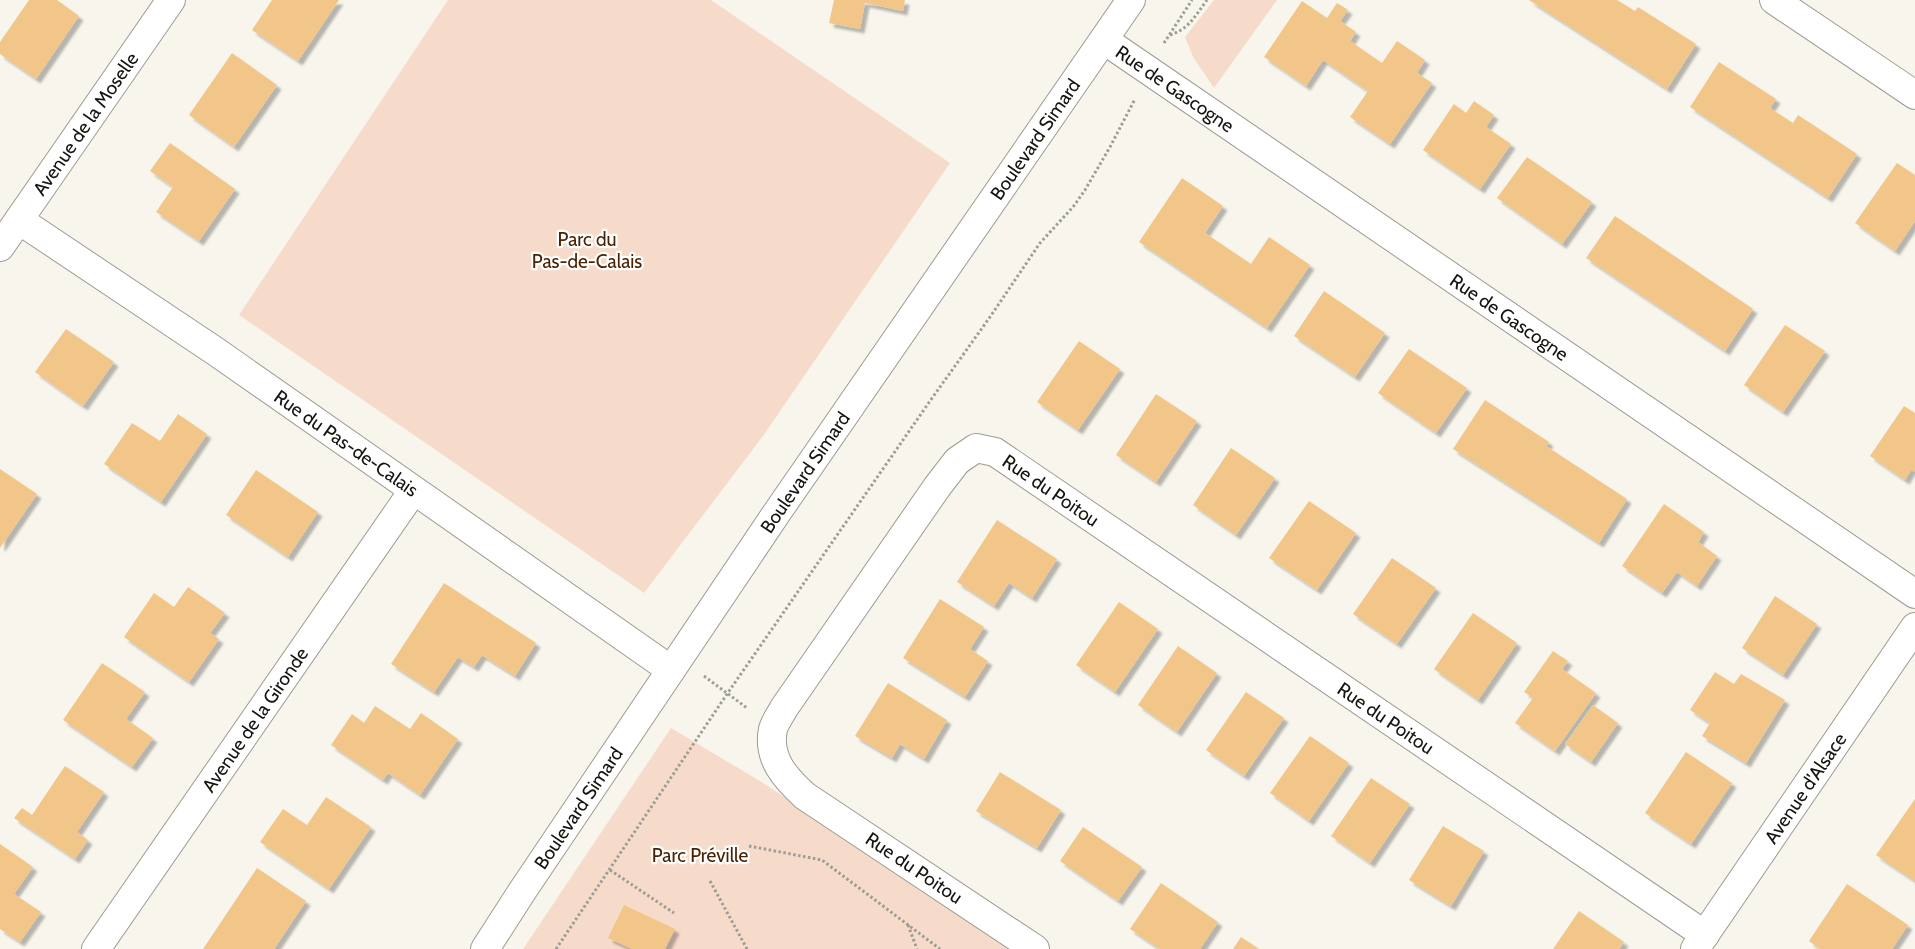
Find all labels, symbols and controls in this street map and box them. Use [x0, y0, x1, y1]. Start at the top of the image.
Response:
street label: Rue de Gascogne [1111, 40, 1239, 137]
street label: Avenue de la Moselle [28, 47, 143, 200]
street label: Boulevard Simard [985, 74, 1085, 204]
park label: Parc du Pas-de-Calais [532, 228, 642, 273]
street label: Rue de Gascogne [1446, 268, 1573, 366]
street label: Rue du Pas-de-Calais [270, 385, 423, 501]
street label: Boulevard Simard [755, 407, 855, 537]
street label: Rue du Poitou [998, 449, 1104, 531]
street label: Avenue de la Gironde [197, 643, 313, 796]
street label: Rue du Poitou [1333, 677, 1439, 759]
street label: Avenue d'Alsace [1759, 728, 1851, 848]
street label: Boulevard Simard [529, 743, 627, 873]
street label: Rue du Poitou [861, 827, 967, 909]
park label: Parc Préville [652, 844, 749, 867]

